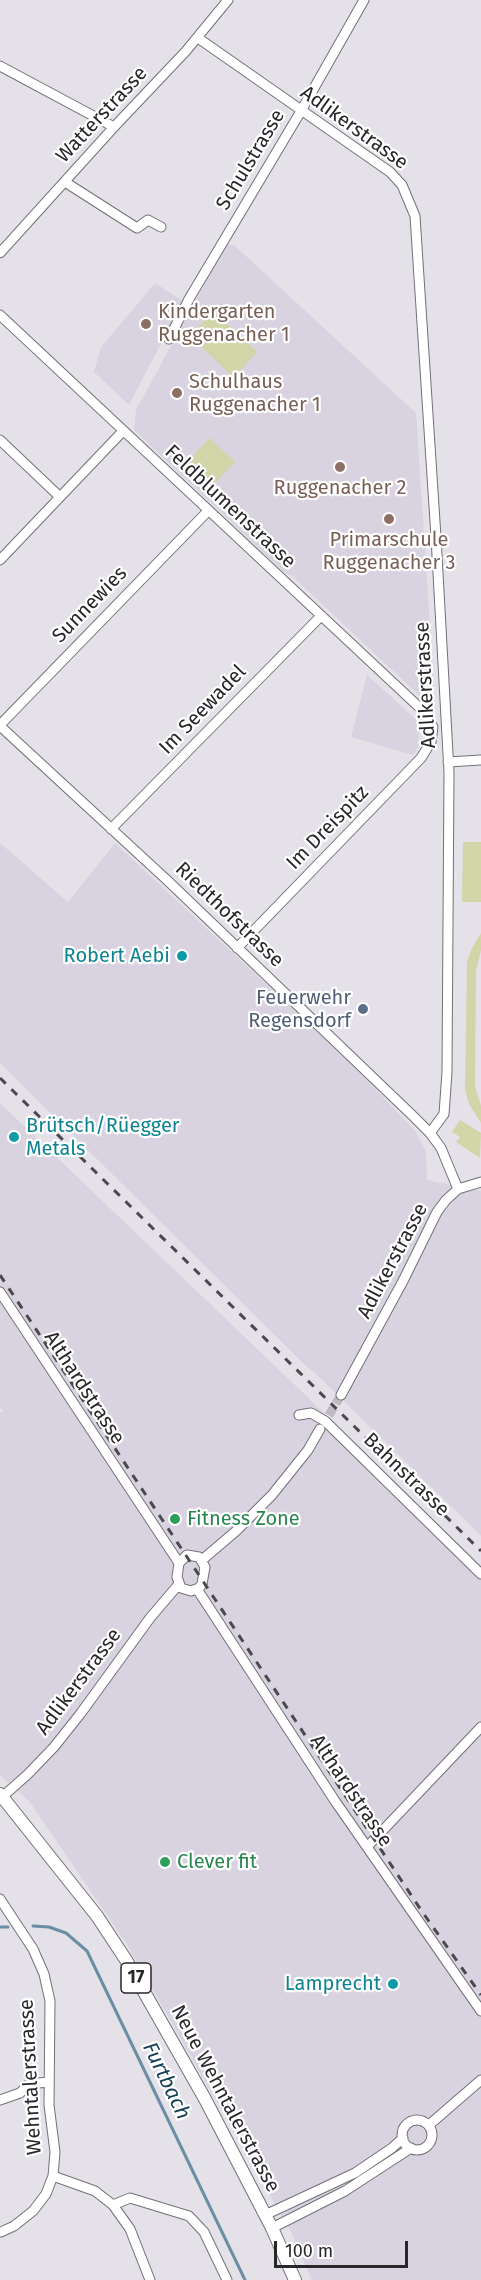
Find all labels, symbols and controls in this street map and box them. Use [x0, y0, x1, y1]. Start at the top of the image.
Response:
street label: Watterstrasse [51, 62, 153, 168]
street label: Adlikerstrasse [296, 81, 412, 175]
street label: Schulstrasse [212, 105, 290, 215]
place label: Kindergarten Ruggenacher 1 [158, 300, 290, 347]
marker: Kindergarten Ruggenacher 1 [139, 317, 153, 331]
place label: Schulhaus Ruggenacher 1 [189, 370, 321, 417]
marker: Schulhaus Ruggenacher 1 [170, 386, 184, 400]
street label: Feldblumenstrasse [159, 440, 301, 574]
marker: Ruggenacher 2 [333, 460, 347, 474]
place label: Ruggenacher 2 [274, 476, 406, 500]
marker: Primarschule Ruggenacher 3 [382, 512, 396, 526]
place label: Primarschule Ruggenacher 3 [323, 528, 455, 575]
street label: Sunnewies [48, 562, 132, 648]
street label: Adlikerstrasse [411, 621, 441, 749]
street label: Im Seewadel [155, 660, 251, 760]
street label: Im Dreispitz [282, 781, 374, 875]
street label: Riedthofstrasse [170, 857, 288, 973]
place label: Robert Aebi [64, 944, 170, 968]
marker: Robert Aebi [175, 949, 189, 963]
place label: Feuerwehr Regensdorf [248, 986, 351, 1033]
marker: Feuerwehr Regensdorf [356, 1002, 370, 1016]
place label: Brütsch/Rüegger Metals [26, 1114, 179, 1161]
marker: Brütsch/Rüegger Metals [7, 1130, 21, 1144]
street label: Adlikerstrasse [353, 1199, 433, 1323]
street label: Althardstrasse [39, 1327, 129, 1449]
street label: Bahnstrasse [358, 1428, 454, 1522]
place label: Fitness Zone [187, 1507, 300, 1531]
marker: Fitness Zone [168, 1512, 182, 1526]
street label: Adlikerstrasse [31, 1624, 127, 1740]
street label: Althardstrasse [305, 1730, 397, 1852]
place label: Clever fit [177, 1850, 257, 1874]
marker: Clever fit [158, 1855, 172, 1869]
road number: 17 [121, 1963, 151, 1993]
place label: Lamprecht [285, 1972, 381, 1996]
marker: Lamprecht [386, 1977, 400, 1991]
street label: Wehntalerstrasse [15, 1998, 47, 2156]
street label: Neue Wehntalerstrasse [165, 2001, 285, 2197]
water label: Furtbach [136, 2038, 196, 2124]
scale bar [277, 2229, 410, 2267]
text: 100 m [285, 2240, 333, 2262]

